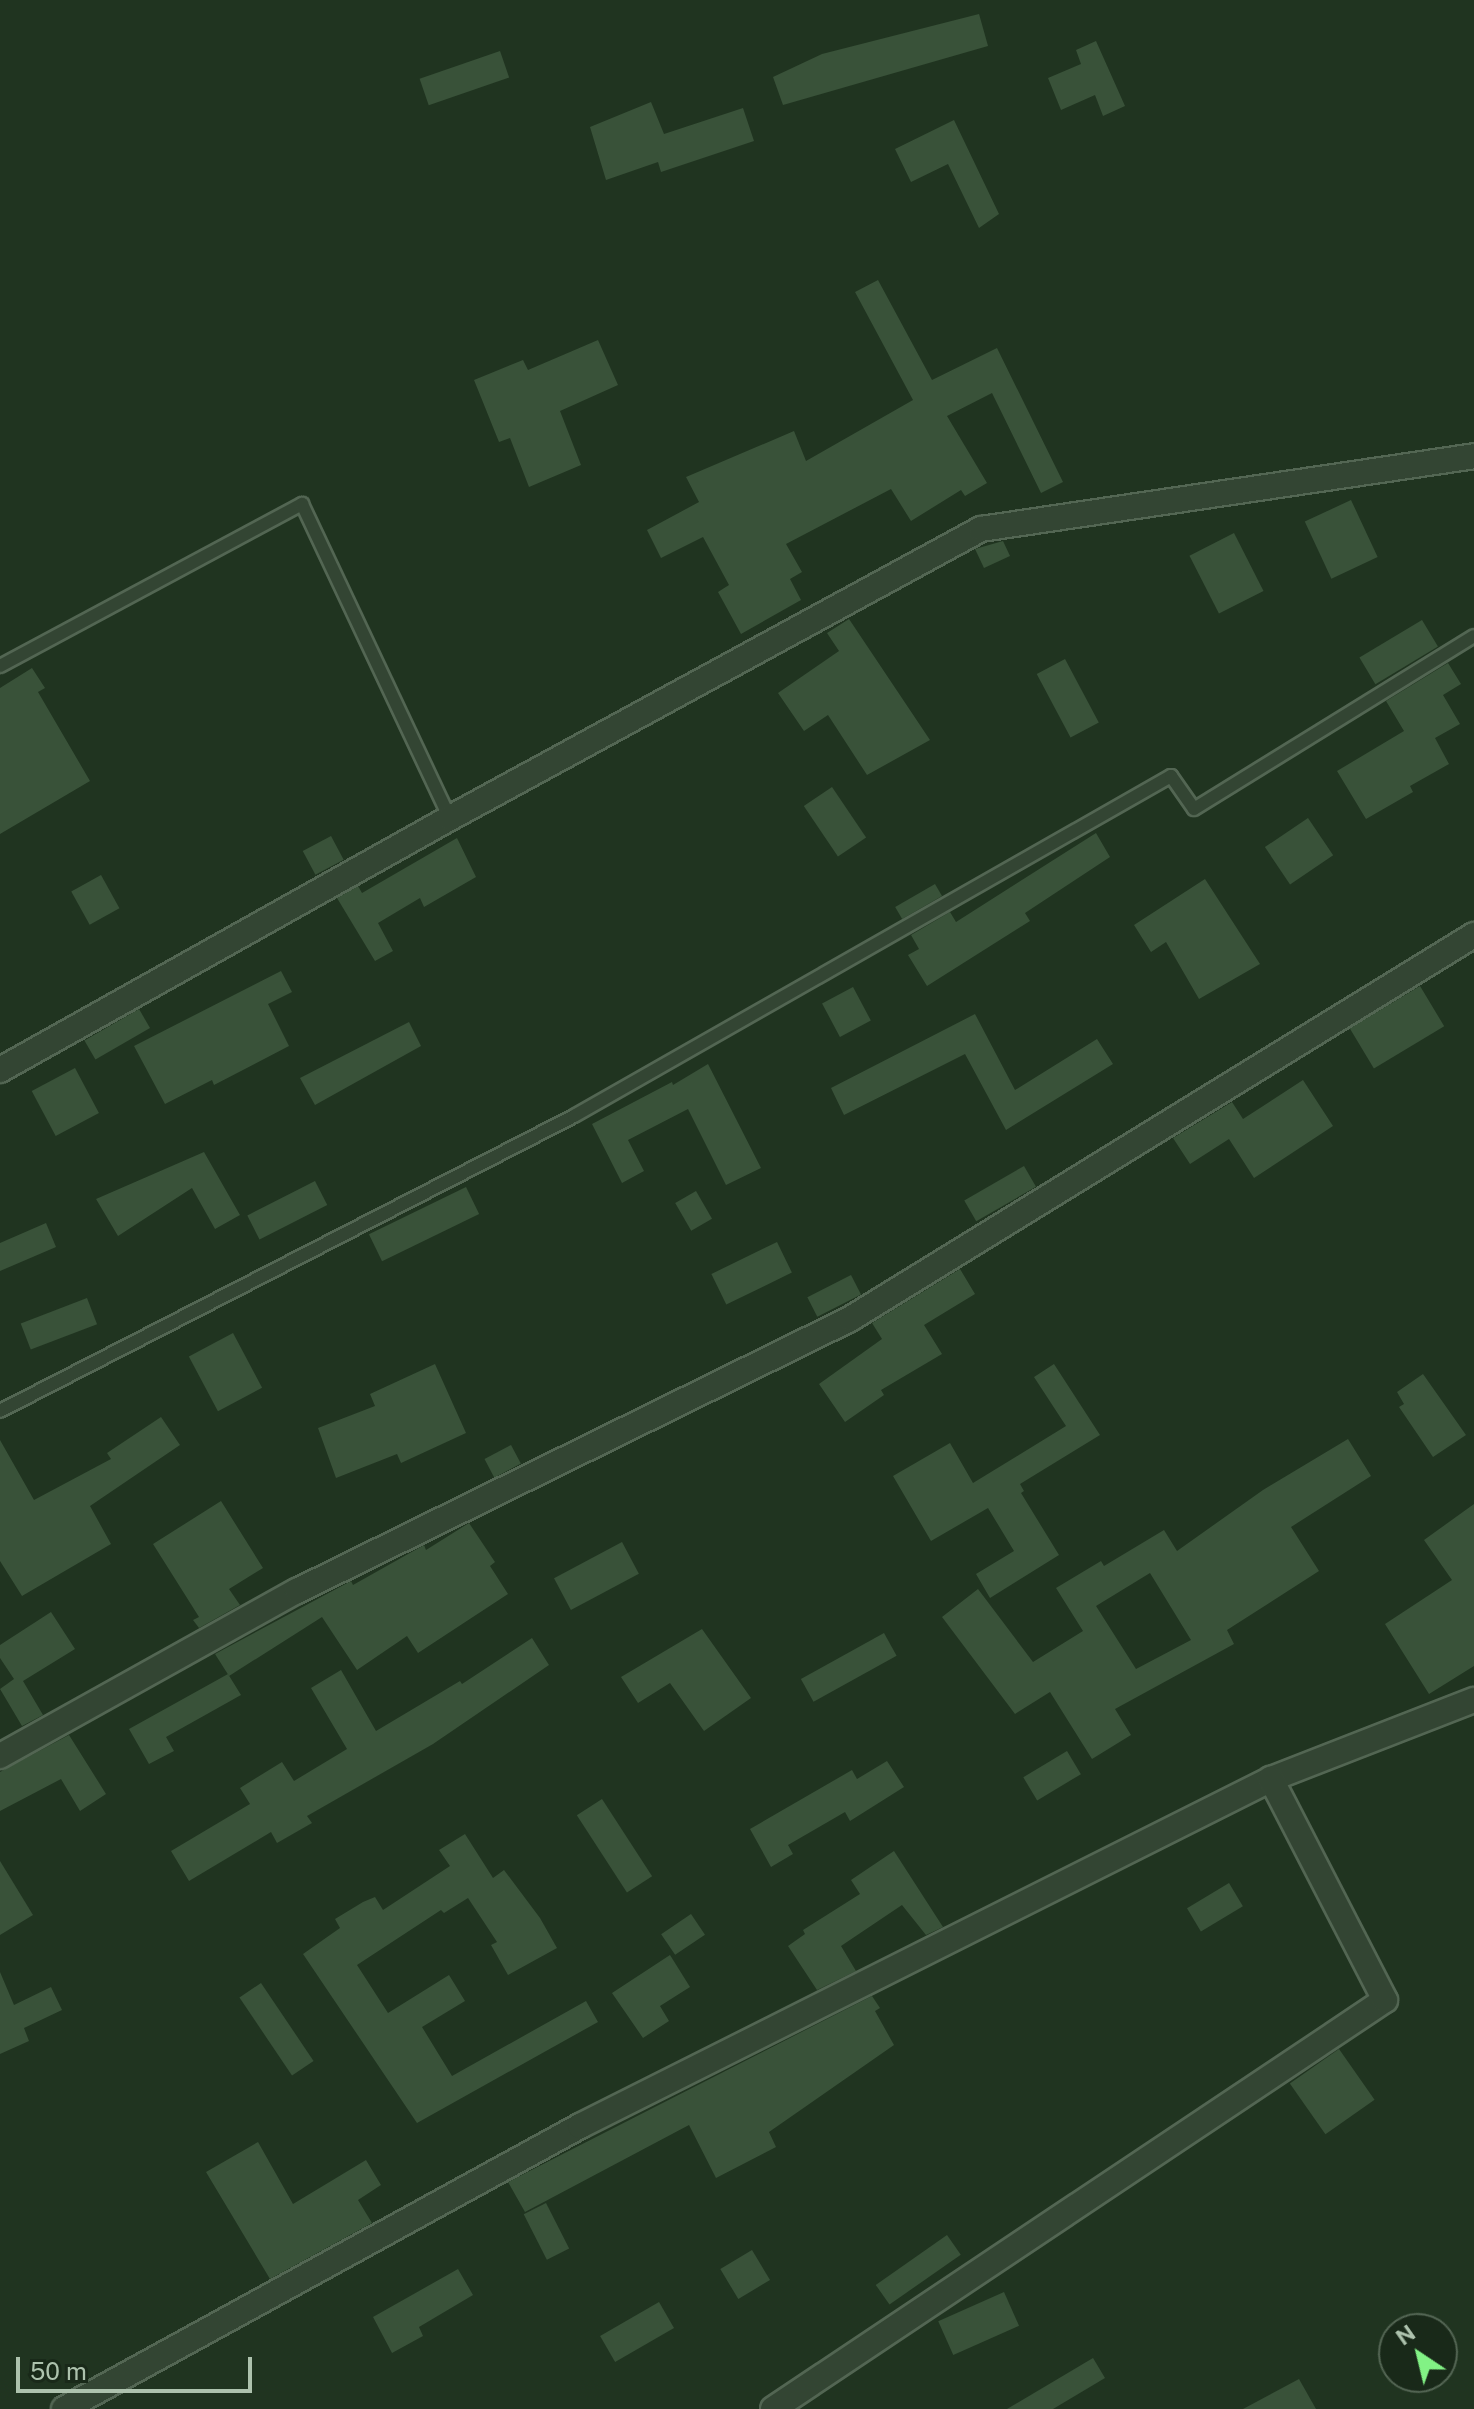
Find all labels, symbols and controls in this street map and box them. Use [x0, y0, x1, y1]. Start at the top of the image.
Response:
north arrow [1378, 2313, 1458, 2393]
text: N [1391, 2319, 1420, 2351]
scale bar [20, 2341, 256, 2391]
text: 50 m [30, 2357, 87, 2385]

